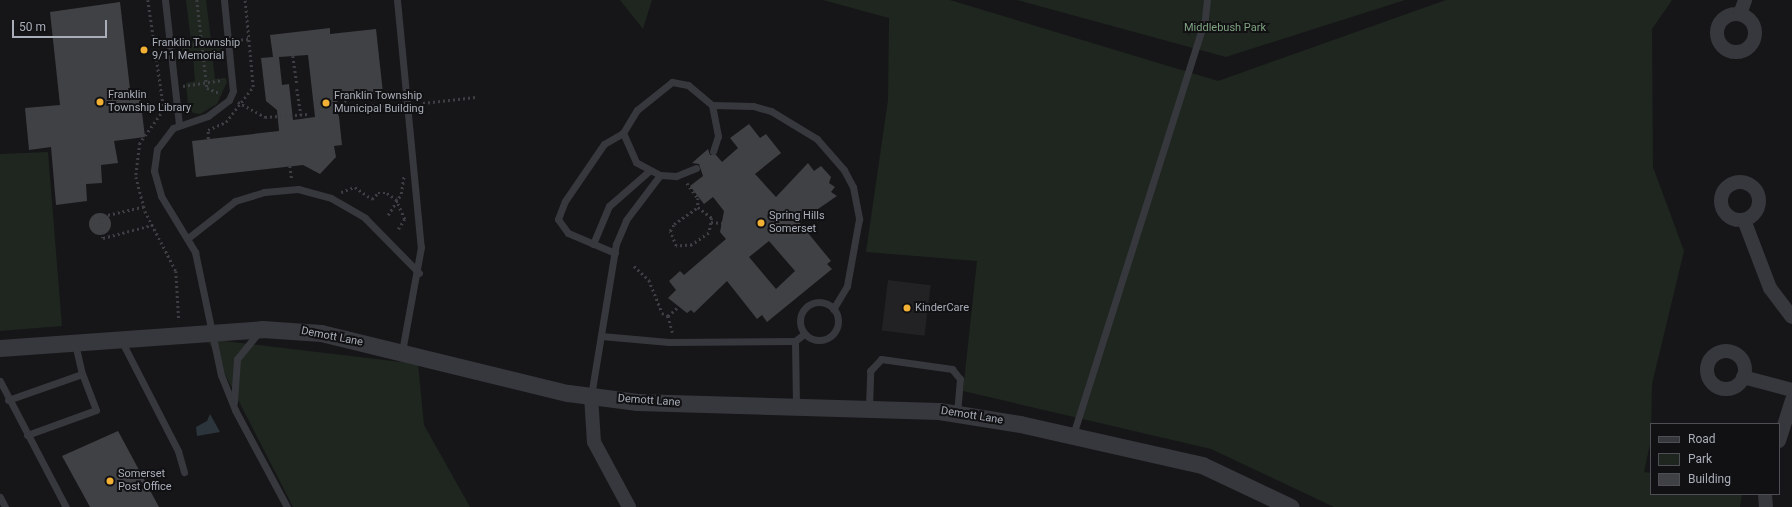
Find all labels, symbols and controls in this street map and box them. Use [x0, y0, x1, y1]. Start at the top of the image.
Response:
scale bar [14, 12, 109, 38]
text: 50 m [19, 20, 46, 34]
park label: Middlebush Park [1184, 21, 1266, 35]
place label: Franklin Township 9/11 Memorial [152, 37, 240, 63]
marker: Franklin Township 9/11 Memorial [139, 45, 149, 55]
place label: Franklin Township Library [108, 89, 191, 115]
place label: Franklin Township Municipal Building [334, 90, 424, 116]
marker: Franklin Township Library [95, 97, 105, 107]
marker: Franklin Township Municipal Building [321, 98, 331, 108]
place label: Spring Hills Somerset [769, 210, 825, 236]
marker: Spring Hills Somerset [756, 218, 766, 228]
place label: KinderCare [915, 301, 969, 315]
marker: KinderCare [902, 303, 912, 313]
street label: Demott Lane [300, 325, 364, 349]
street label: Demott Lane [617, 392, 681, 410]
street label: Demott Lane [940, 405, 1004, 427]
legend [1650, 423, 1780, 495]
text: Road [1688, 432, 1716, 446]
text: Park [1688, 452, 1712, 466]
place label: Somerset Post Office [118, 468, 172, 494]
text: Building [1688, 472, 1731, 486]
marker: Somerset Post Office [105, 476, 115, 486]

